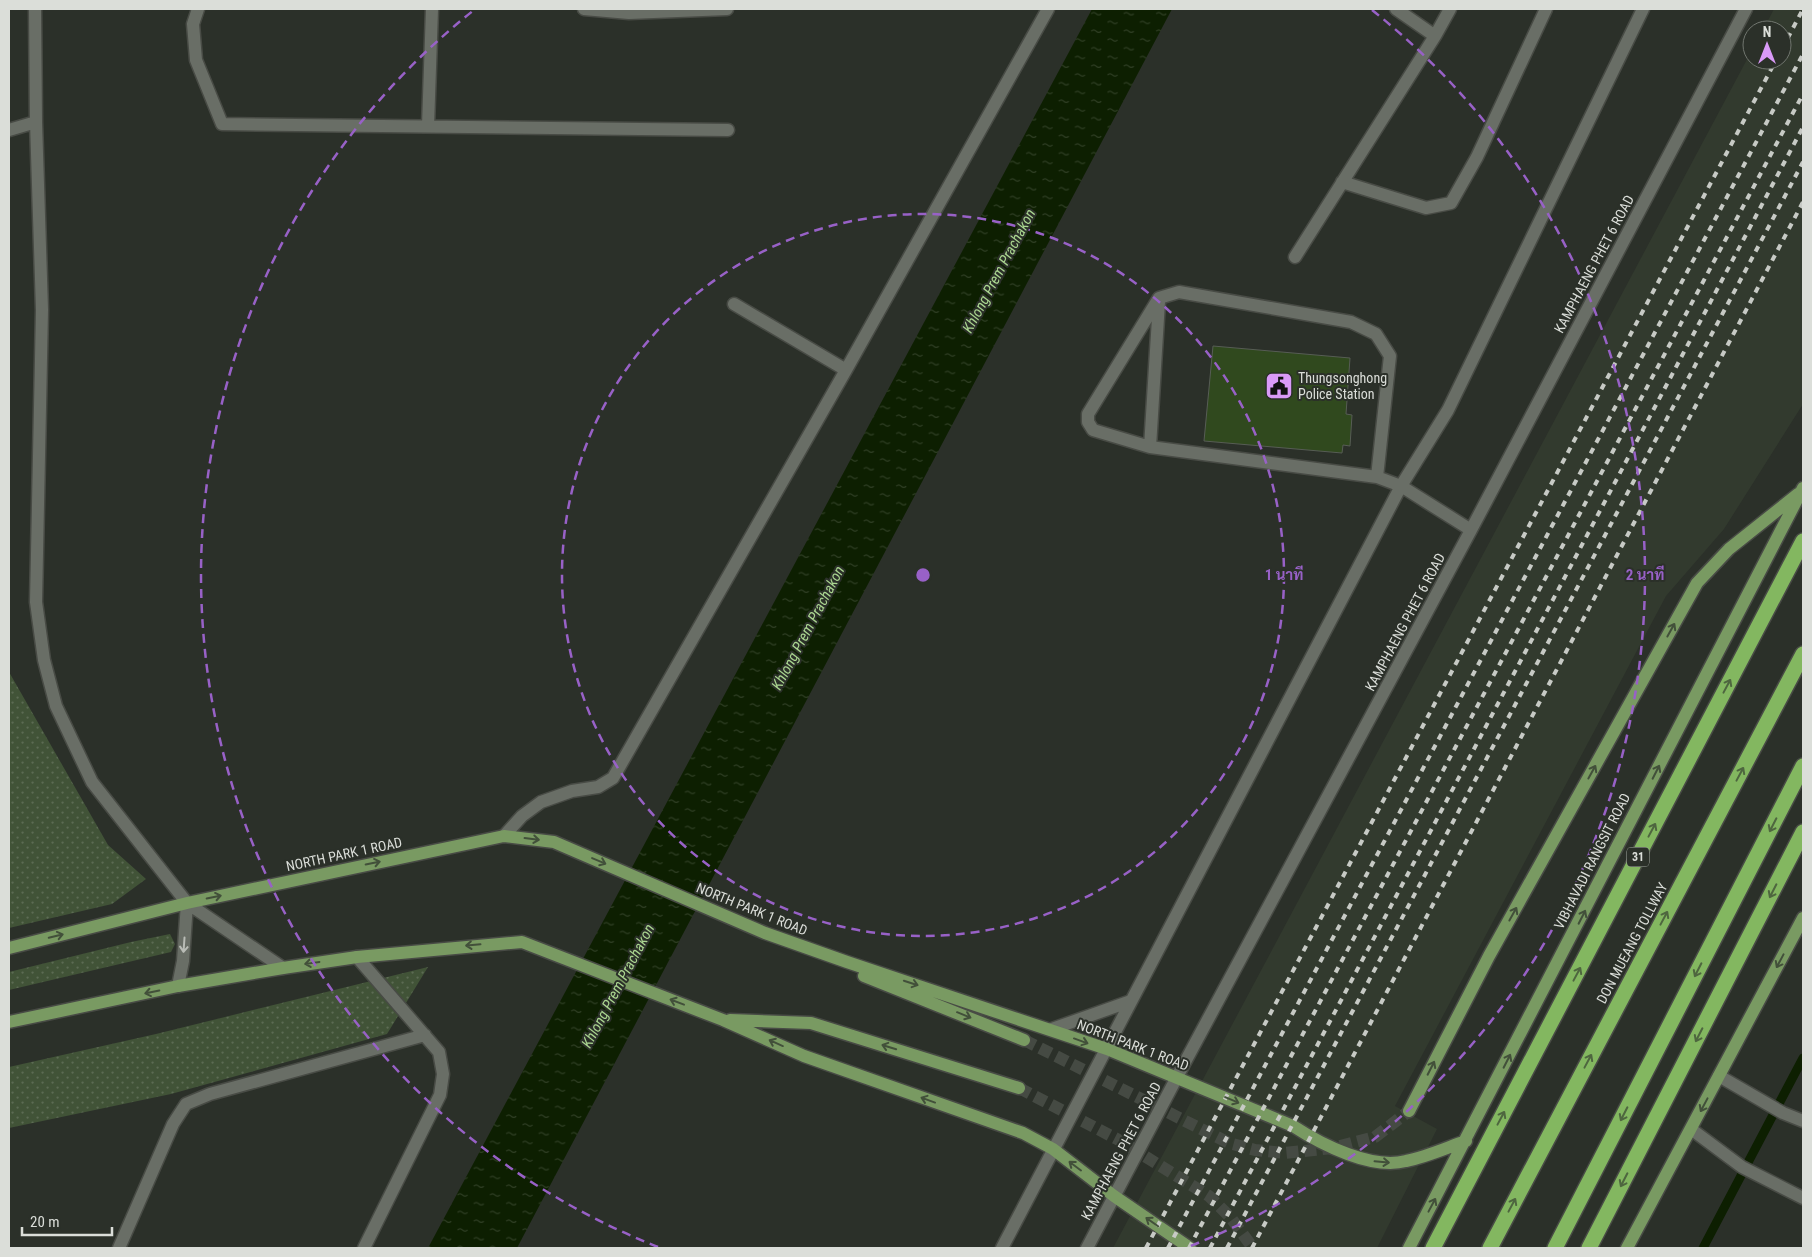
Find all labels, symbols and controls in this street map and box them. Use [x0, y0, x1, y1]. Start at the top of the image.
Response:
north arrow [1742, 20, 1792, 70]
text: N [1763, 24, 1771, 40]
street label: KAMPHAENG PHET 6 ROAD [1551, 192, 1637, 336]
water label: Khlong Prem Prachakon [959, 206, 1039, 336]
place label: Thungsonghong Police Station [1298, 370, 1387, 402]
public building icon: Thungsonghong Police Station [1264, 371, 1294, 401]
street label: KAMPHAENG PHET 6 ROAD [1362, 550, 1448, 694]
water label: Khlong Prem Prachakon [768, 563, 848, 693]
text: 1 นาที [1265, 565, 1303, 584]
text: 2 นาที [1626, 565, 1664, 584]
centre of rings [914, 566, 932, 584]
one-way arrow [1666, 622, 1676, 637]
one-way arrow [1723, 679, 1732, 694]
one-way arrow [1587, 764, 1597, 779]
one-way arrow [1651, 765, 1661, 780]
one-way arrow [1736, 767, 1745, 782]
street label: VIBHAVADI RANGSIT ROAD [1551, 790, 1633, 932]
one-way arrow [1768, 818, 1778, 833]
one-way arrow [1648, 823, 1657, 838]
street label: NORTH PARK 1 ROAD [285, 834, 403, 874]
one-way arrow [524, 834, 540, 844]
road number: 31 [1627, 848, 1649, 866]
one-way arrow [591, 857, 606, 867]
one-way arrow [364, 858, 380, 867]
street label: NORTH PARK 1 ROAD [694, 879, 810, 939]
street label: DON MUEANG TOLLWAY [1593, 879, 1671, 1006]
one-way arrow [1768, 883, 1777, 898]
one-way arrow [205, 892, 221, 901]
one-way arrow [1508, 907, 1518, 921]
one-way arrow [1577, 909, 1587, 924]
one-way arrow [1659, 910, 1669, 925]
water label: Khlong Prem Prachakon [578, 921, 658, 1051]
one-way arrow [48, 931, 64, 940]
one-way arrow [180, 937, 189, 953]
one-way arrow [465, 941, 481, 950]
one-way arrow [1775, 954, 1785, 969]
one-way arrow [304, 959, 320, 969]
one-way arrow [1693, 962, 1702, 977]
one-way arrow [1572, 966, 1582, 981]
one-way arrow [902, 979, 918, 988]
one-way arrow [144, 988, 160, 997]
one-way arrow [670, 997, 685, 1006]
one-way arrow [956, 1011, 971, 1021]
street label: NORTH PARK 1 ROAD [1075, 1016, 1191, 1074]
one-way arrow [1694, 1028, 1704, 1043]
one-way arrow [1073, 1037, 1088, 1046]
one-way arrow [769, 1038, 784, 1048]
one-way arrow [881, 1042, 897, 1051]
one-way arrow [1503, 1054, 1512, 1069]
one-way arrow [1583, 1054, 1593, 1069]
one-way arrow [1426, 1060, 1436, 1075]
street label: KAMPHAENG PHET 6 ROAD [1078, 1079, 1164, 1223]
one-way arrow [921, 1095, 937, 1104]
one-way arrow [1224, 1096, 1239, 1106]
one-way arrow [1698, 1097, 1708, 1111]
one-way arrow [1619, 1106, 1628, 1121]
one-way arrow [1496, 1110, 1506, 1125]
one-way arrow [1373, 1157, 1389, 1167]
one-way arrow [1069, 1161, 1082, 1172]
one-way arrow [1619, 1172, 1628, 1187]
one-way arrow [1428, 1198, 1437, 1213]
one-way arrow [1508, 1198, 1517, 1213]
scale bar [22, 1204, 112, 1236]
text: 20 m [30, 1213, 60, 1231]
one-way arrow [1145, 1217, 1159, 1227]

